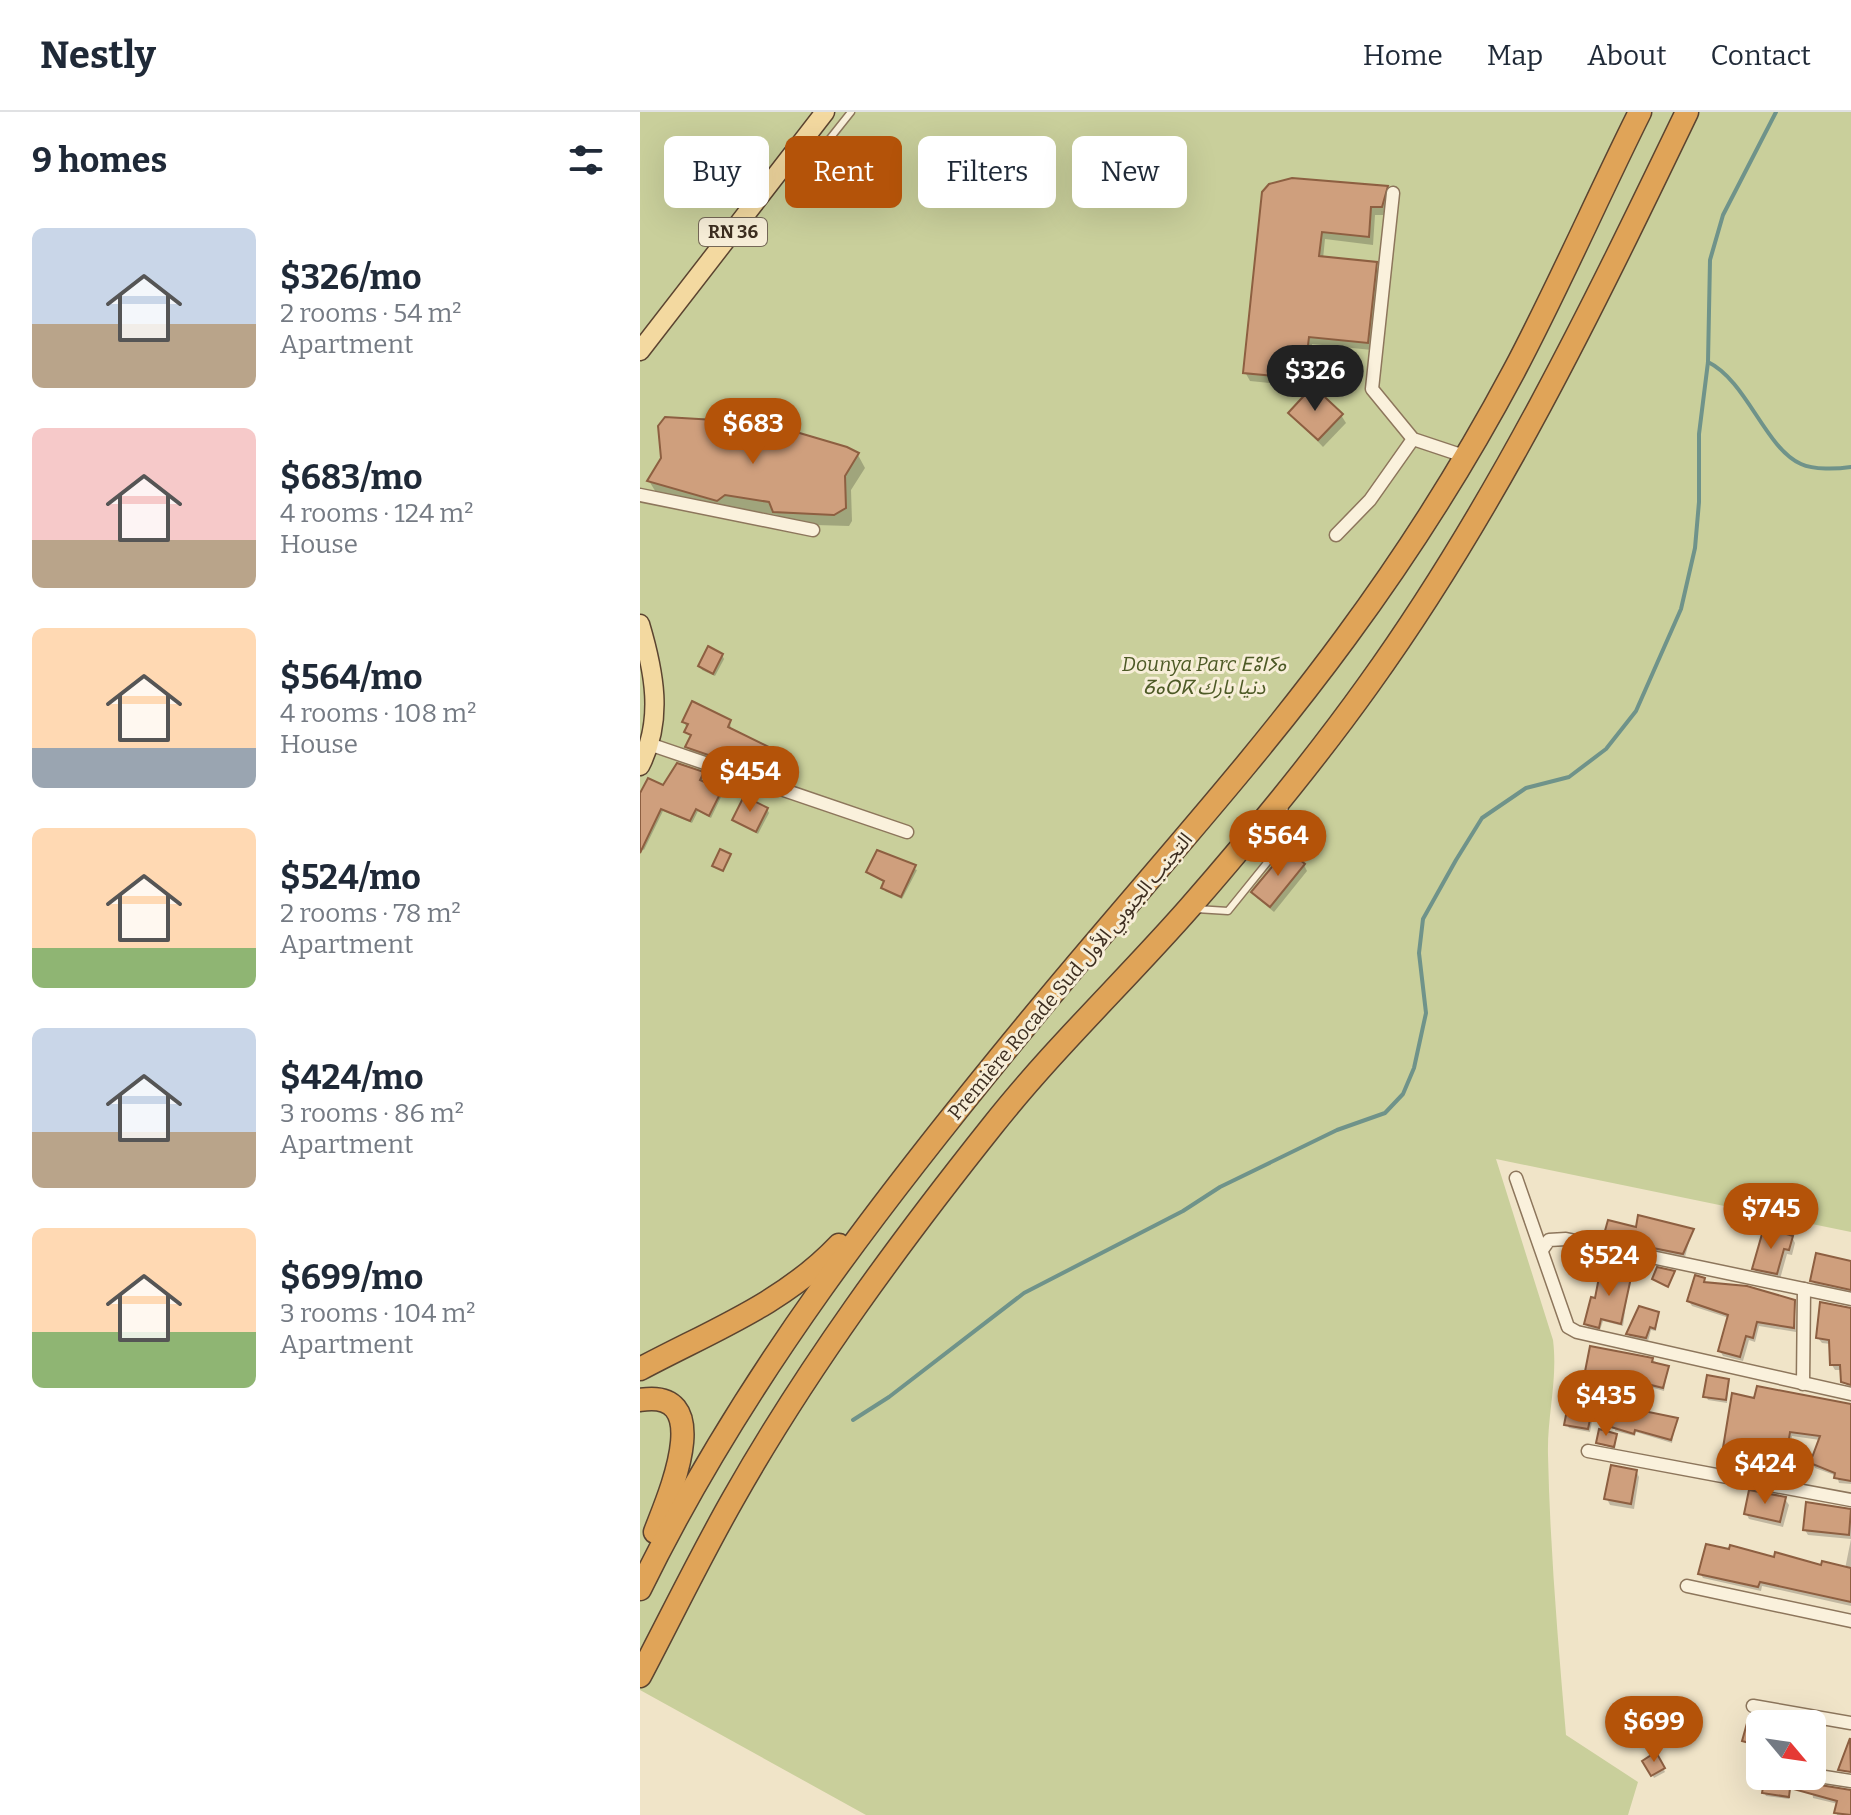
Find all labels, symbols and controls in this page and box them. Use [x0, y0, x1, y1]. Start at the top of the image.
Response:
text: Nestly [40, 32, 156, 78]
text: Home [1363, 39, 1443, 72]
text: Map [1487, 39, 1543, 72]
text: About [1587, 39, 1667, 72]
text: Contact [1711, 39, 1811, 72]
chip: Buy [664, 136, 769, 208]
chip: Rent [785, 136, 902, 208]
chip: Filters [918, 136, 1056, 208]
chip: New [1072, 136, 1187, 208]
icon: filters [564, 138, 608, 182]
text: 9 homes [32, 140, 167, 181]
road number: RN 36 [699, 218, 767, 246]
text: $326/mo [280, 257, 422, 298]
icon: home [96, 260, 192, 356]
text: 2 rooms · 54 m² [280, 298, 462, 329]
text: Apartment [280, 329, 413, 360]
pin: $326 [1268, 345, 1362, 413]
text: $326 [1285, 355, 1345, 386]
pin: $683 [706, 398, 800, 466]
text: $683 [722, 408, 784, 439]
text: $683/mo [280, 457, 423, 498]
icon: home [96, 460, 192, 556]
text: 4 rooms · 124 m² [280, 498, 473, 529]
text: House [280, 529, 358, 560]
park label: Dounya Parc ⴹⵓⵏⵢⴰ ⵒⴰⵔⴽ دنيا بارك [1122, 652, 1287, 699]
text: $564/mo [280, 657, 423, 698]
icon: home [96, 660, 192, 756]
text: 4 rooms · 108 m² [280, 698, 476, 729]
text: House [280, 729, 358, 760]
pin: $454 [703, 746, 797, 814]
text: $454 [719, 756, 781, 787]
pin: $564 [1231, 810, 1325, 878]
text: $564 [1247, 820, 1309, 851]
street label: Première Rocade Sud التجنب الجنوبي الأول [943, 828, 1200, 1127]
text: $524/mo [280, 857, 421, 898]
icon: home [96, 860, 192, 956]
text: 2 rooms · 78 m² [280, 898, 461, 929]
text: Apartment [280, 929, 413, 960]
text: $424/mo [280, 1057, 424, 1098]
icon: home [96, 1060, 192, 1156]
text: 3 rooms · 86 m² [280, 1098, 464, 1129]
text: Apartment [280, 1129, 413, 1160]
pin: $745 [1724, 1183, 1818, 1251]
text: $745 [1741, 1193, 1801, 1224]
pin: $524 [1562, 1230, 1656, 1298]
text: $524 [1579, 1240, 1639, 1271]
text: $699/mo [280, 1257, 423, 1298]
icon: home [96, 1260, 192, 1356]
text: 3 rooms · 104 m² [280, 1298, 476, 1329]
text: Apartment [280, 1329, 413, 1360]
pin: $435 [1559, 1370, 1653, 1438]
text: $435 [1576, 1380, 1636, 1411]
pin: $424 [1718, 1438, 1812, 1506]
text: $424 [1734, 1448, 1796, 1479]
pin: $699 [1607, 1696, 1701, 1764]
text: $699 [1623, 1706, 1685, 1737]
north arrow [1746, 1710, 1826, 1790]
map controls [1746, 1710, 1826, 1790]

